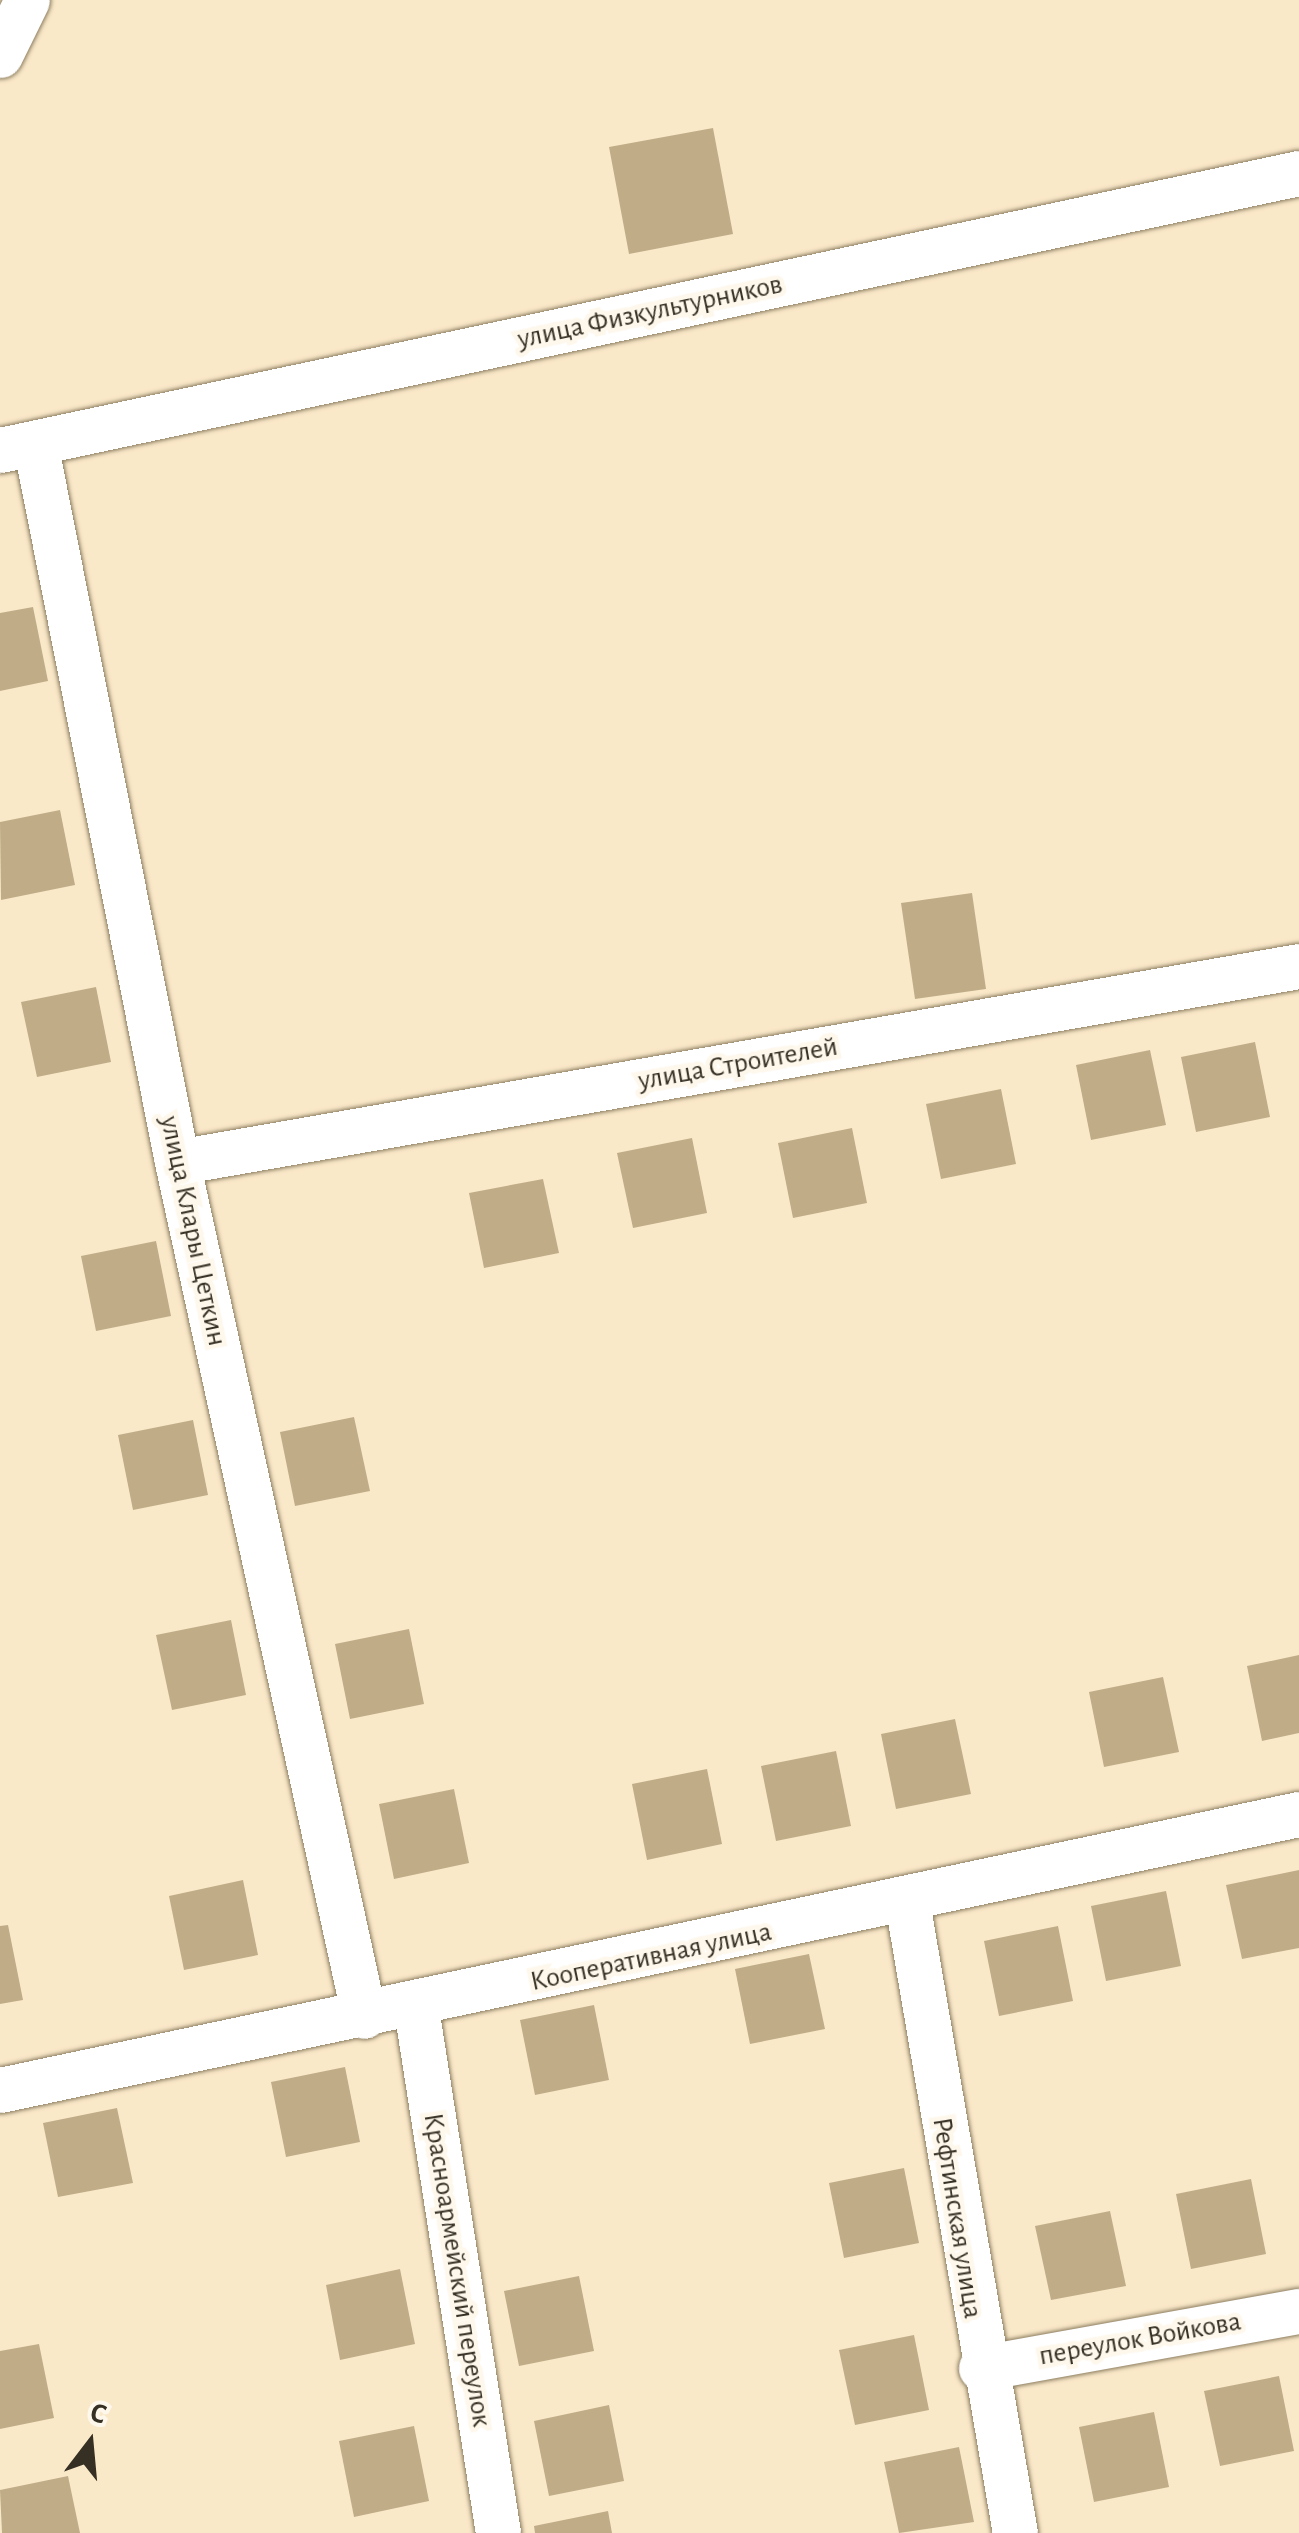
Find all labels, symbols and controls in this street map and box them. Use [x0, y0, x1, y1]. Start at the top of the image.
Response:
street label: улица Физкультурников [515, 268, 785, 356]
street label: улица Строителей [636, 1030, 840, 1098]
street label: улица Клары Цеткин [152, 1113, 234, 1349]
street label: Кооперативная улица [527, 1915, 775, 1999]
street label: Красноармейский переулок [416, 2111, 498, 2429]
street label: Рефтинская улица [925, 2115, 989, 2321]
street label: переулок Войкова [1036, 2305, 1244, 2373]
north arrow [40, 2393, 140, 2493]
text: С [87, 2399, 110, 2430]

